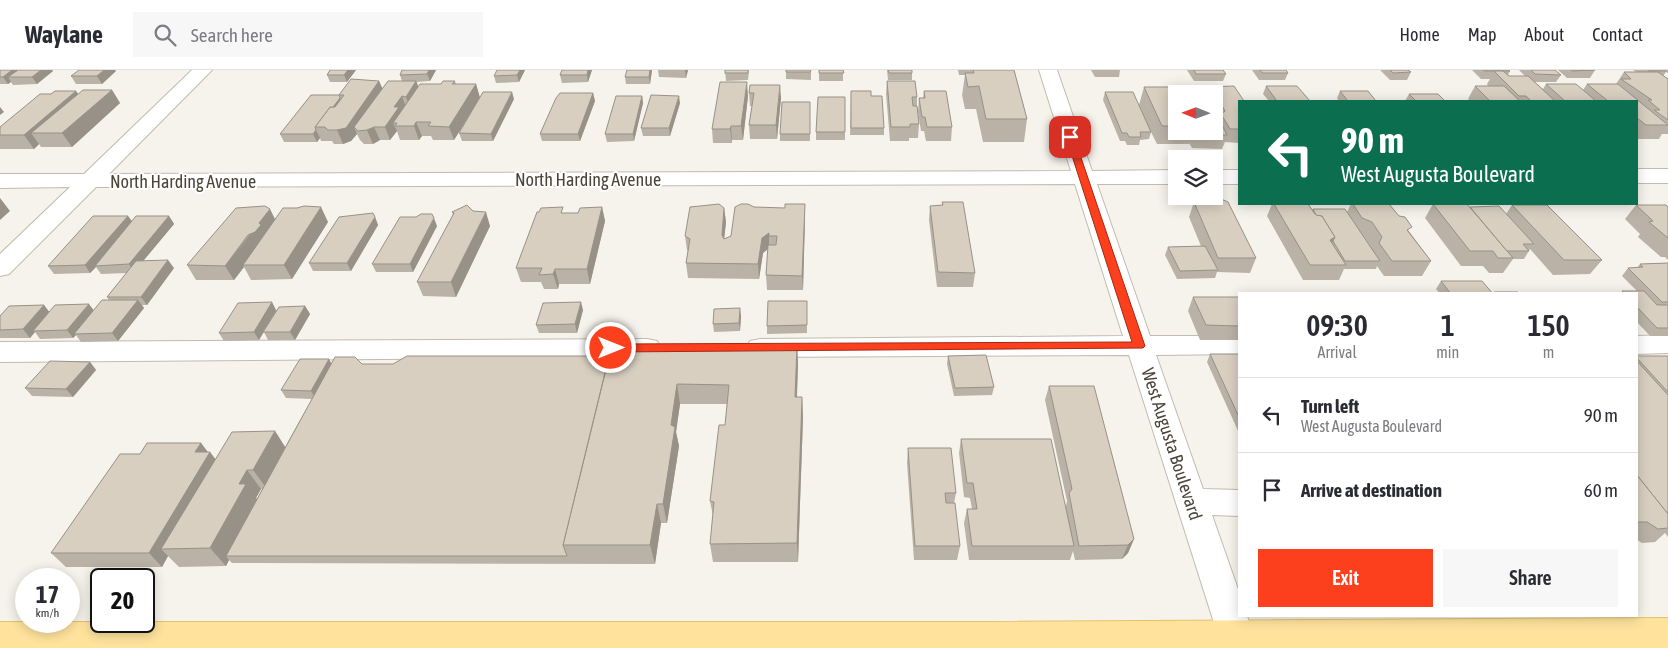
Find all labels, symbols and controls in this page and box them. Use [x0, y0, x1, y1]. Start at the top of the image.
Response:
search box [133, 12, 483, 57]
text: Waylane [25, 21, 103, 48]
icon: search [151, 21, 179, 49]
text: Search here [191, 24, 273, 46]
text: Home [1400, 24, 1440, 45]
text: Map [1468, 24, 1497, 45]
text: About [1525, 24, 1564, 45]
text: Contact [1592, 24, 1643, 45]
north arrow [1168, 85, 1222, 140]
map controls [1168, 85, 1223, 205]
pin [1049, 116, 1091, 158]
icon: left [1258, 120, 1323, 185]
text: 90 m [1341, 120, 1404, 160]
icon: arrive [1056, 123, 1084, 151]
button: layers [1168, 150, 1223, 205]
text: West Augusta Boulevard [1341, 161, 1535, 187]
street label: North Harding Avenue [515, 169, 661, 190]
street label: North Harding Avenue [110, 171, 256, 192]
text: 09:30 [1306, 308, 1368, 342]
text: 1 [1441, 308, 1455, 342]
text: 150 [1527, 308, 1570, 342]
position arrow [584, 321, 636, 373]
text: Arrival [1318, 343, 1357, 361]
text: min [1436, 343, 1459, 361]
text: m [1543, 343, 1554, 361]
street label: West Augusta Boulevard [1137, 365, 1207, 523]
text: Turn left [1301, 395, 1359, 417]
icon: left [1258, 401, 1286, 429]
text: 90 m [1584, 404, 1618, 426]
text: West Augusta Boulevard [1301, 417, 1442, 435]
icon: arrive [1258, 476, 1286, 504]
text: Arrive at destination [1301, 479, 1442, 501]
text: 60 m [1584, 479, 1618, 501]
button: Exit [1258, 549, 1433, 607]
button: Share [1443, 549, 1618, 607]
speed limit sign: 20 [90, 568, 155, 633]
text: 17 [36, 580, 59, 608]
text: km/h [36, 606, 59, 620]

